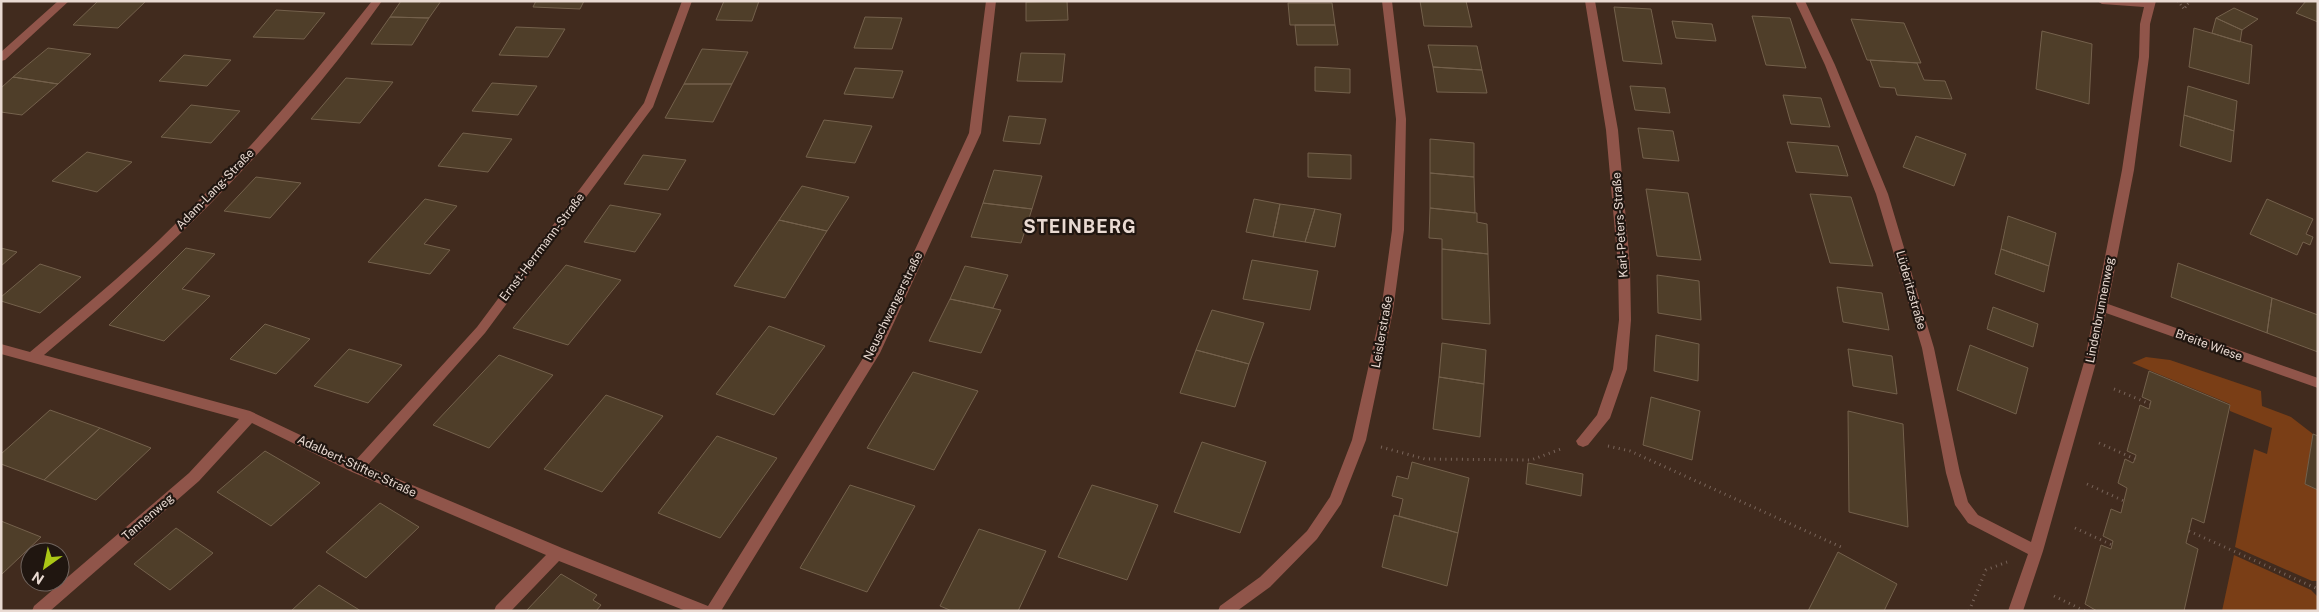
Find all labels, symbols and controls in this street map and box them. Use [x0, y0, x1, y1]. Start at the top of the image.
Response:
street label: Adam-Lang-Straße [173, 146, 257, 232]
street label: Karl-Peters-Straße [1609, 172, 1631, 278]
street label: Ernst-Herrmann-Straße [497, 190, 587, 304]
district label: STEINBERG [1023, 216, 1137, 237]
street label: Neuschwangerstraße [861, 249, 925, 363]
street label: Lüderitzstraße [1893, 249, 1929, 331]
street label: Lindenbrunnenweg [2083, 256, 2117, 364]
street label: Leislerstraße [1369, 295, 1395, 369]
street label: Breite Wiese [2174, 326, 2245, 364]
street label: Adalbert-Stifter-Straße [295, 432, 419, 500]
street label: Tannenweg [119, 491, 177, 543]
north arrow [20, 542, 70, 592]
text: N [29, 568, 47, 588]

